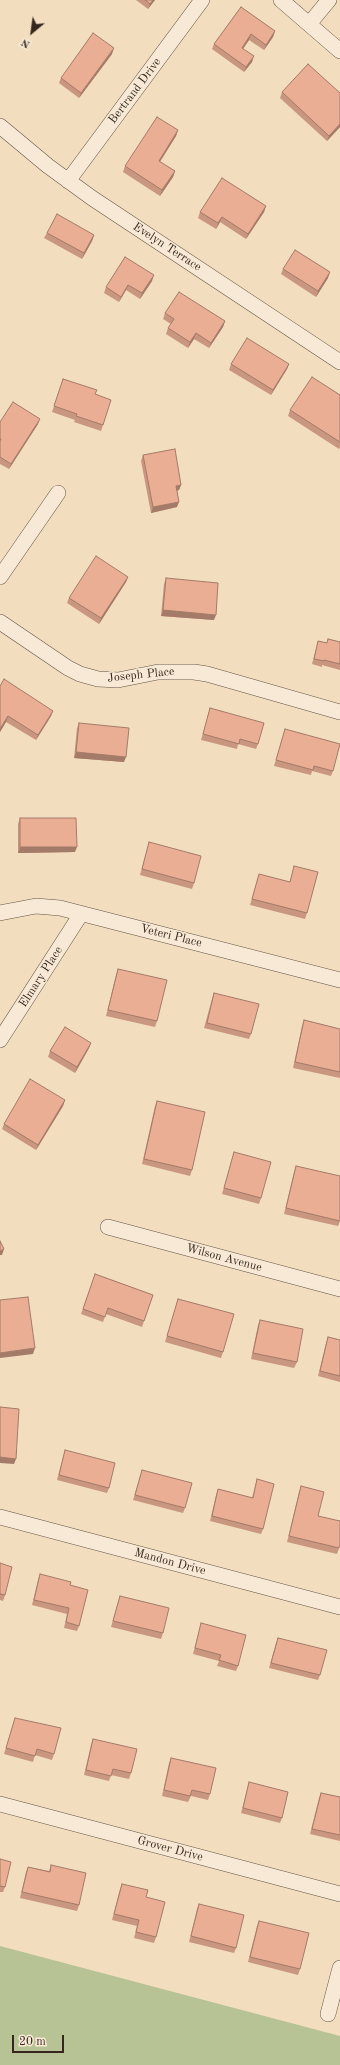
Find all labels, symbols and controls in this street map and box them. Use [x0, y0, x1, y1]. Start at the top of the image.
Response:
north arrow [12, 12, 52, 52]
text: N [20, 36, 32, 50]
street label: Bertrand Drive [106, 55, 164, 127]
street label: Evelyn Terrace [130, 219, 204, 275]
street label: Joseph Place [107, 664, 175, 686]
street label: Veteri Place [139, 921, 203, 951]
street label: Elmary Place [16, 944, 66, 1010]
street label: Wilson Avenue [185, 1241, 263, 1275]
street label: Mandon Drive [133, 1546, 207, 1578]
street label: Grover Drive [136, 1833, 204, 1865]
scale bar [14, 2027, 66, 2053]
text: 20 m [19, 2036, 46, 2048]

